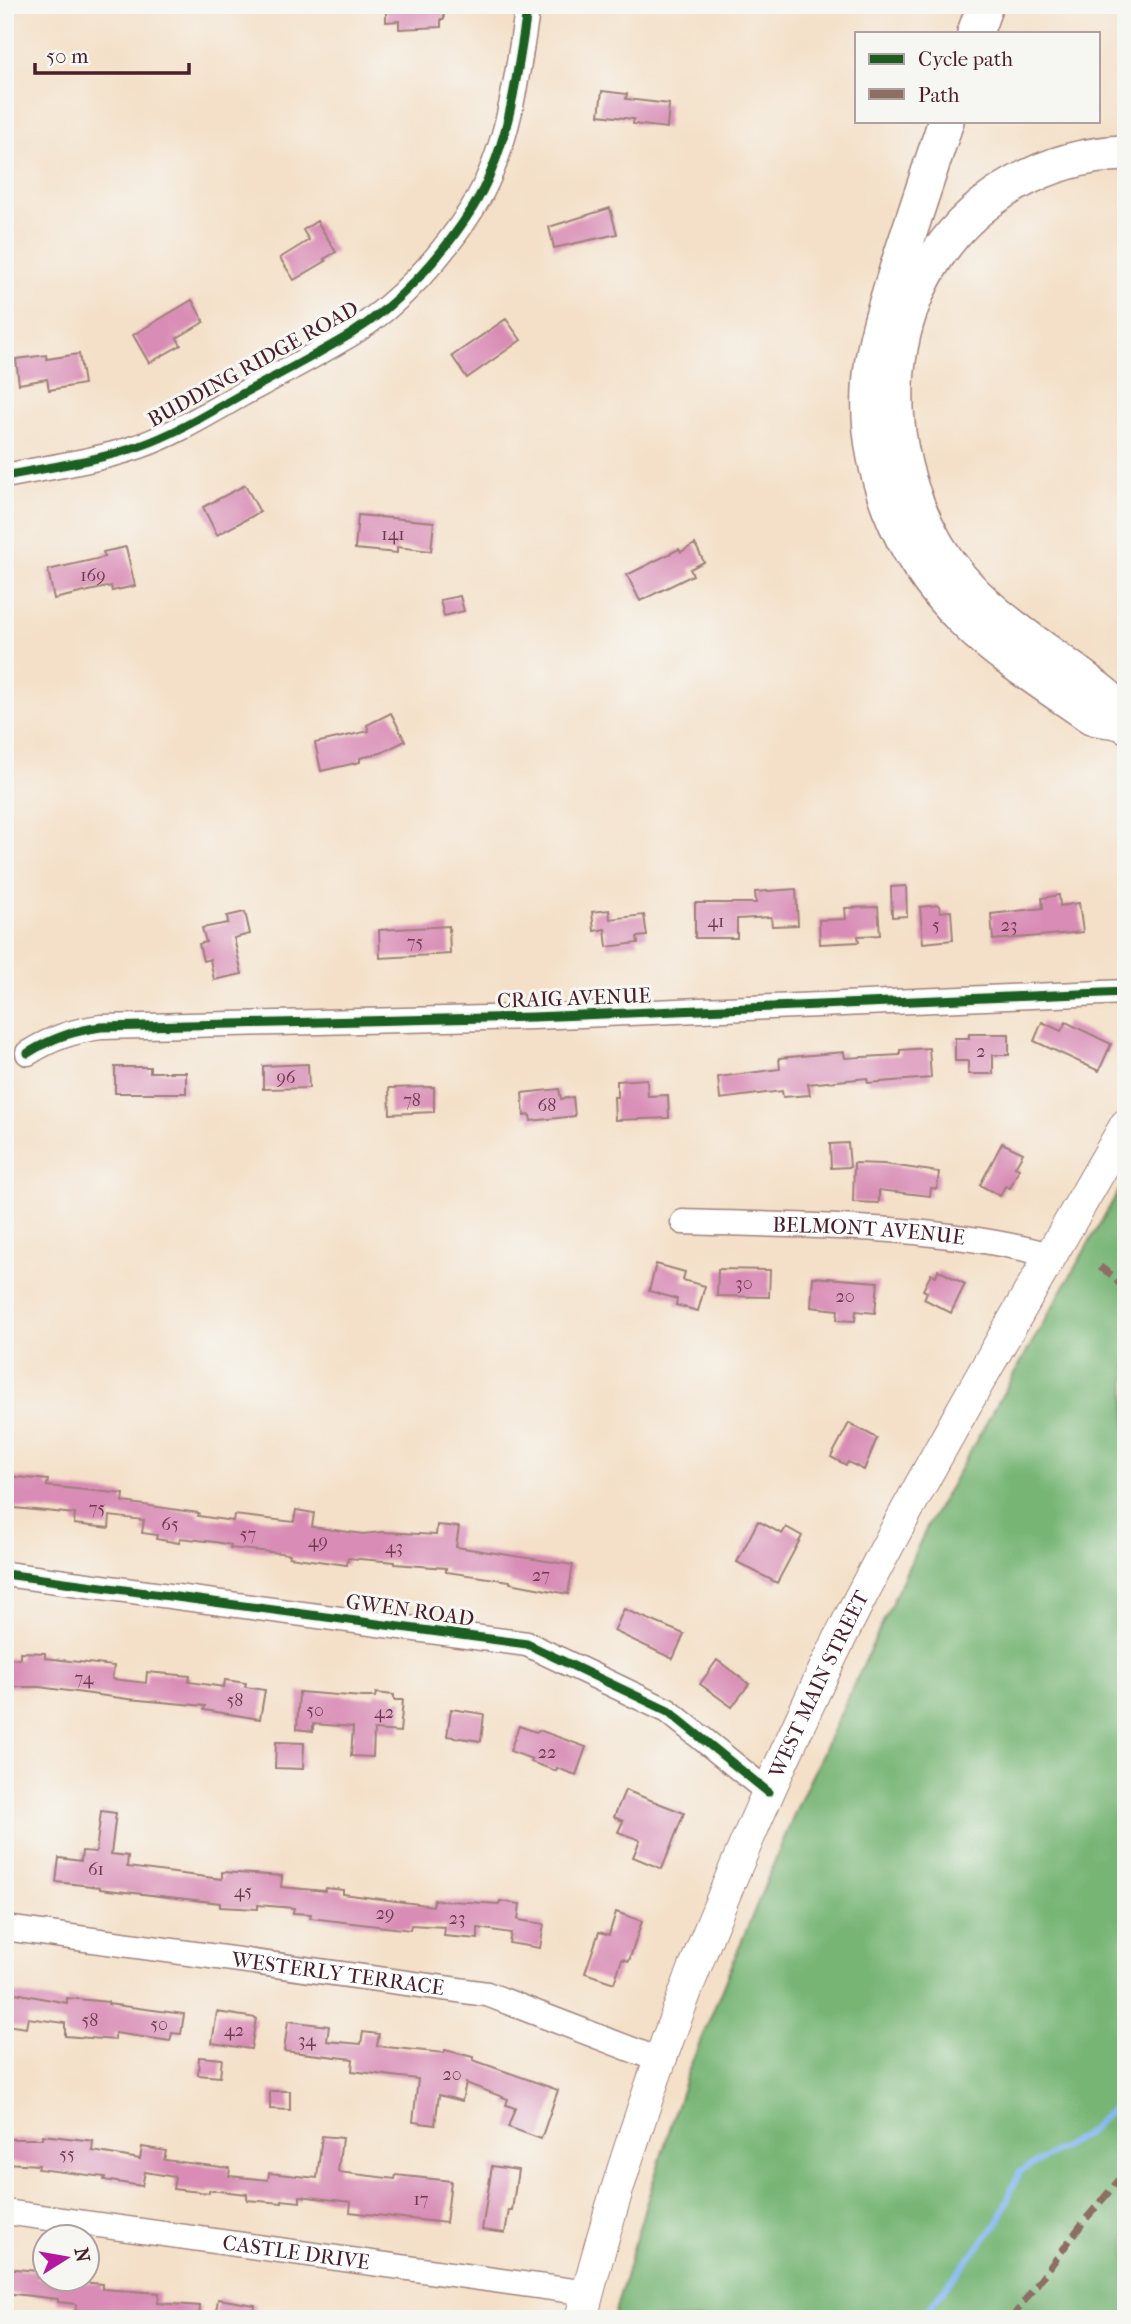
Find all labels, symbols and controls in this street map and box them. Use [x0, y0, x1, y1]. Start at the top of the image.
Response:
scale bar [35, 32, 189, 76]
legend [855, 32, 1100, 122]
text: 50 m [46, 44, 89, 68]
text: Cycle path [918, 47, 1013, 71]
text: Path [918, 83, 960, 107]
street label: BUDDING RIDGE ROAD [144, 296, 362, 432]
house number: 141 [381, 524, 405, 545]
house number: 169 [80, 565, 106, 586]
house number: 41 [707, 911, 725, 932]
house number: 5 [932, 915, 940, 936]
house number: 23 [1001, 915, 1017, 936]
house number: 75 [407, 932, 423, 953]
street label: CRAIG AVENUE [497, 983, 652, 1013]
house number: 2 [976, 1041, 986, 1062]
house number: 96 [276, 1067, 296, 1088]
house number: 78 [403, 1090, 421, 1111]
house number: 68 [538, 1095, 556, 1116]
street label: BELMONT AVENUE [772, 1212, 967, 1250]
house number: 30 [735, 1273, 753, 1294]
house number: 20 [835, 1286, 855, 1307]
house number: 75 [89, 1498, 105, 1519]
house number: 65 [161, 1514, 179, 1535]
house number: 57 [240, 1524, 257, 1545]
house number: 49 [308, 1531, 328, 1552]
house number: 43 [385, 1537, 403, 1558]
house number: 27 [532, 1565, 550, 1586]
street label: WEST MAIN STREET [764, 1586, 874, 1783]
street label: GWEN ROAD [344, 1589, 476, 1631]
house number: 74 [75, 1668, 94, 1689]
house number: 58 [227, 1690, 243, 1711]
house number: 50 [306, 1700, 324, 1721]
house number: 42 [374, 1702, 394, 1723]
house number: 22 [538, 1742, 556, 1763]
house number: 61 [88, 1859, 104, 1880]
house number: 45 [234, 1881, 252, 1902]
house number: 29 [376, 1903, 394, 1924]
house number: 23 [449, 1908, 465, 1929]
street label: WESTERLY TERRACE [229, 1947, 446, 2000]
house number: 58 [82, 2010, 98, 2031]
house number: 50 [150, 2014, 168, 2035]
house number: 42 [224, 2020, 244, 2041]
house number: 34 [298, 2030, 316, 2051]
house number: 20 [442, 2064, 462, 2085]
house number: 55 [59, 2144, 75, 2165]
house number: 17 [413, 2189, 429, 2210]
north arrow [32, 2222, 102, 2292]
street label: CASTLE DRIVE [221, 2230, 372, 2275]
text: N [70, 2246, 94, 2265]

